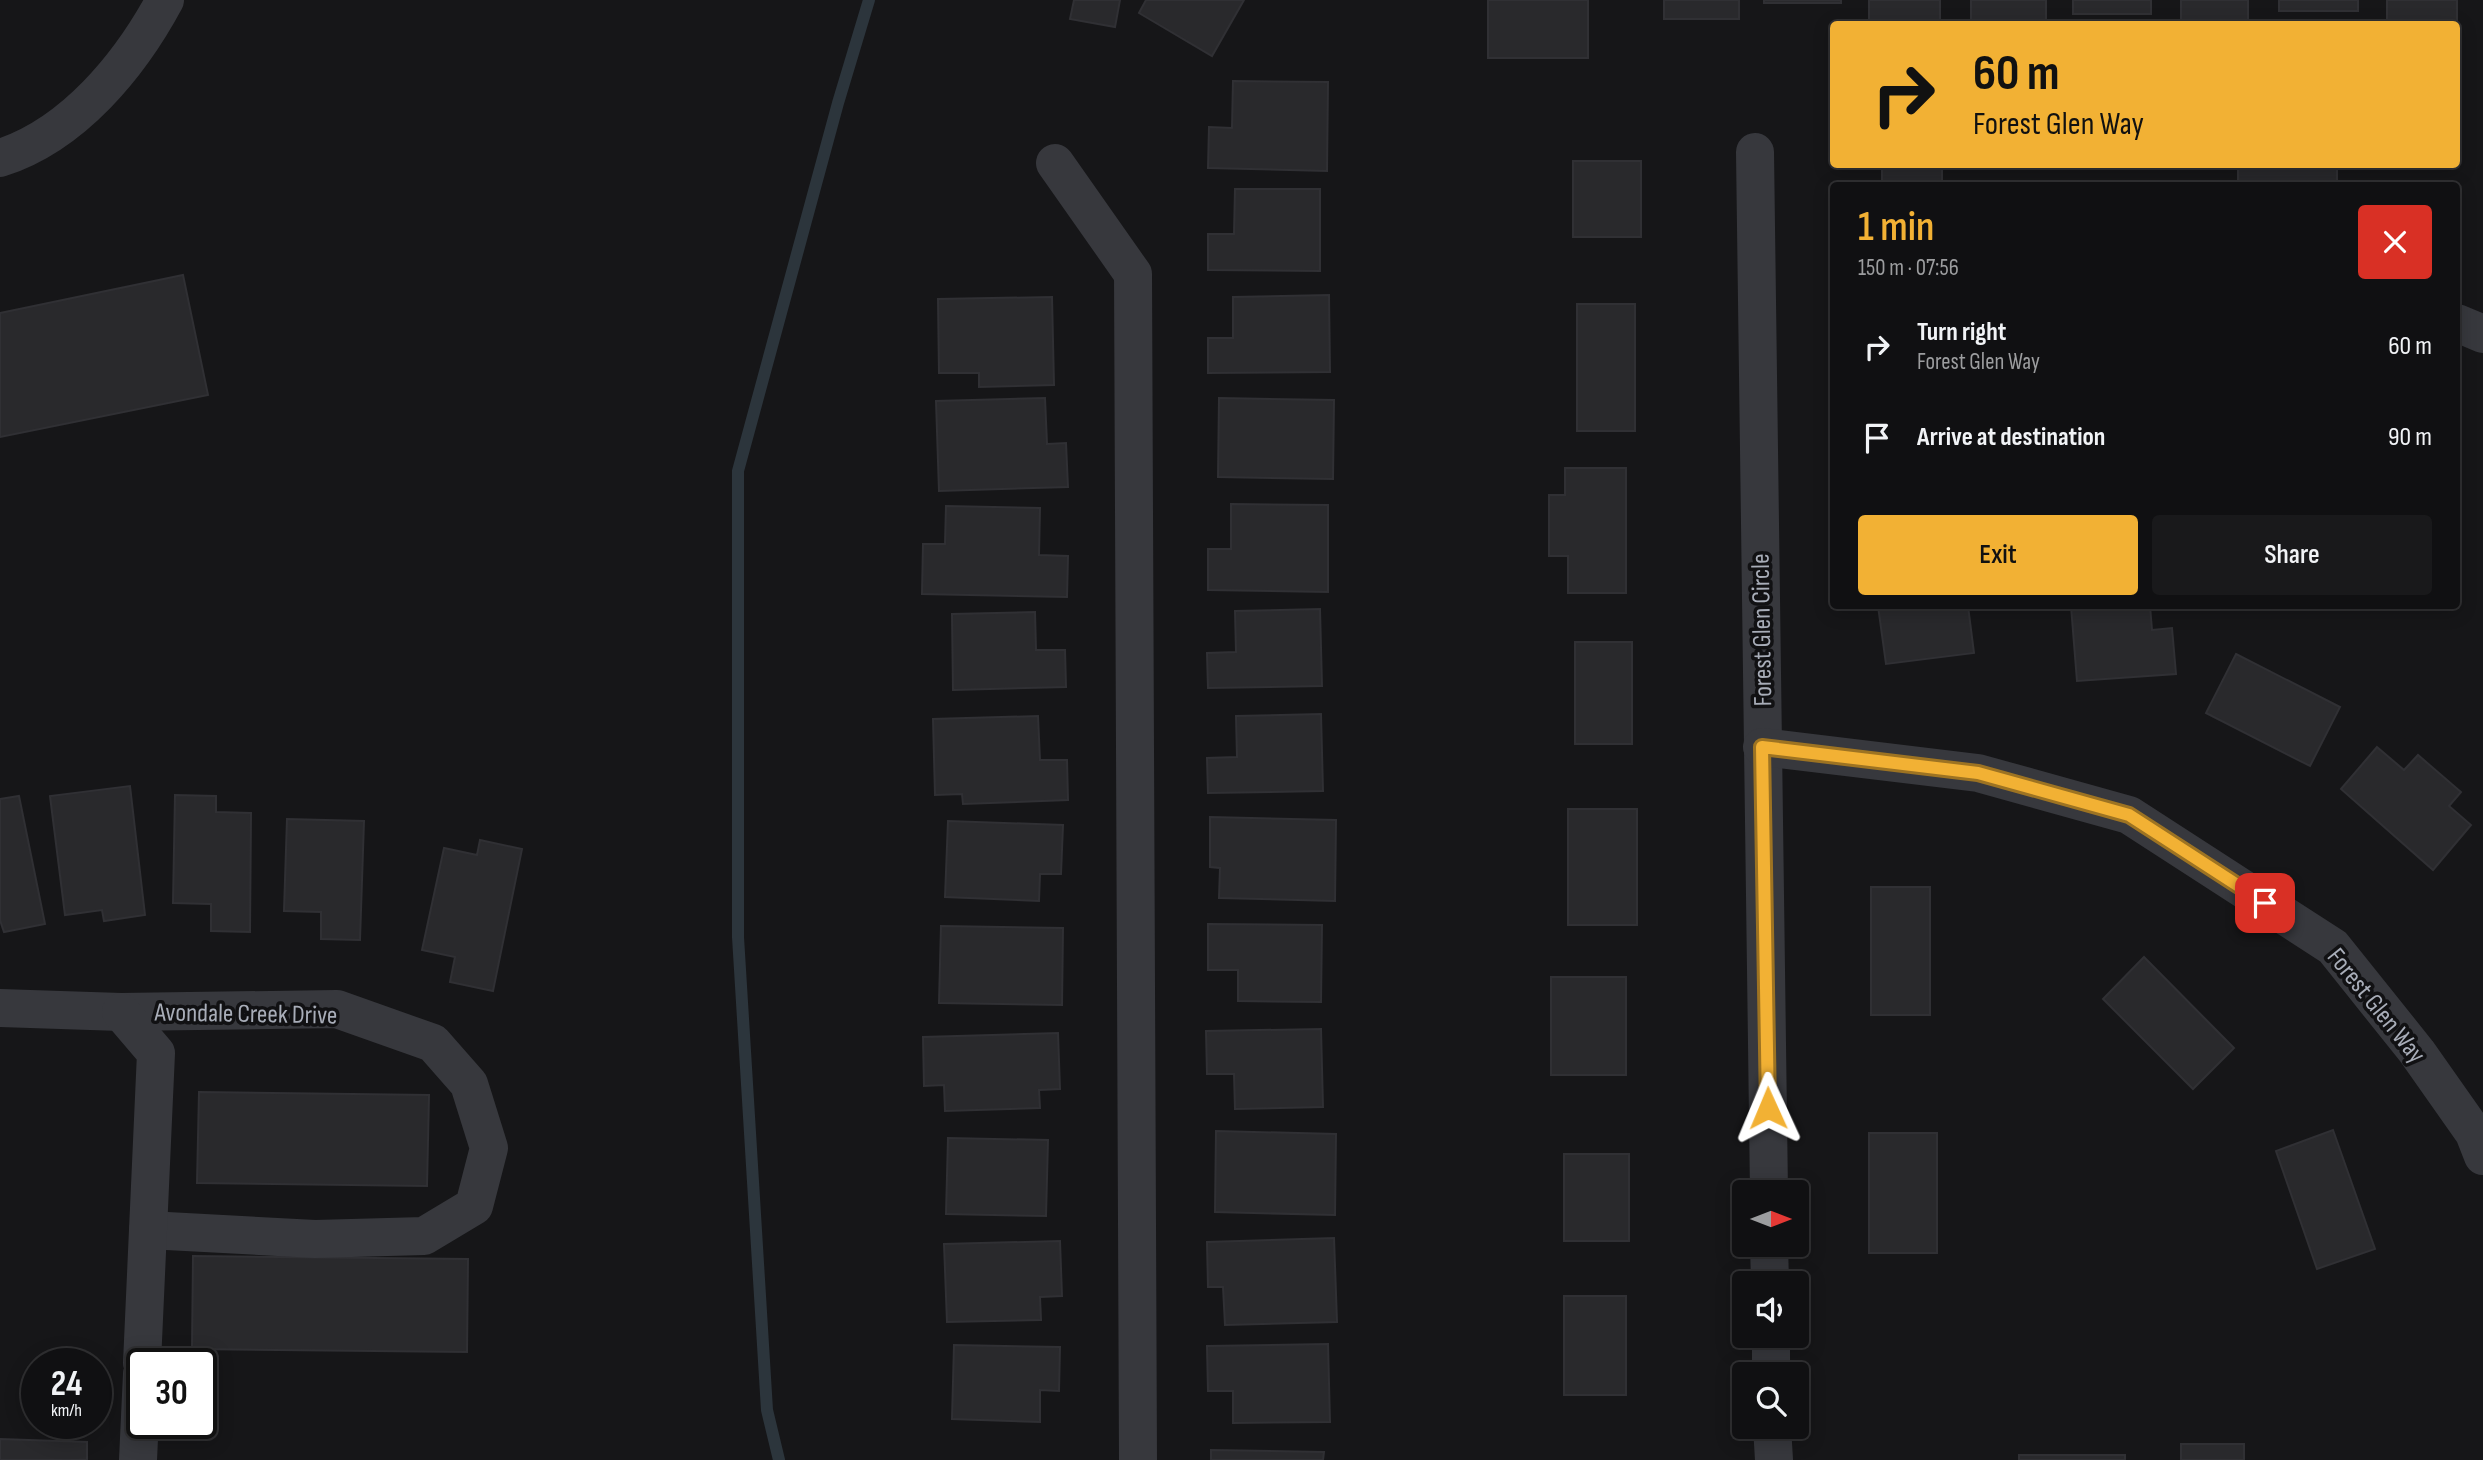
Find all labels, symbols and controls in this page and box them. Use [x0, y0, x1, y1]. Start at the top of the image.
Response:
text: 60 m [1973, 45, 2060, 104]
icon: right [1858, 49, 1949, 140]
text: Forest Glen Way [1973, 105, 2144, 144]
text: 1 min [1858, 202, 1934, 253]
button: close [2358, 205, 2432, 279]
text: 150 m · 07:56 [1858, 254, 1959, 282]
text: Turn right [1917, 317, 2006, 348]
icon: right [1858, 328, 1896, 366]
text: 60 m [2388, 331, 2432, 362]
text: Forest Glen Way [1917, 348, 2040, 376]
icon: arrive [1858, 419, 1896, 457]
text: Arrive at destination [1917, 422, 2105, 453]
text: 90 m [2388, 422, 2432, 453]
button: Exit [1858, 515, 2138, 595]
button: Share [2152, 515, 2432, 595]
street label: Forest Glen Circle [1746, 553, 1779, 707]
pin [2235, 873, 2295, 933]
icon: arrive [2246, 884, 2284, 922]
street label: Forest Glen Way [2320, 942, 2432, 1070]
street label: Avondale Creek Drive [153, 997, 338, 1032]
position arrow [1731, 1071, 1805, 1145]
north arrow [1732, 1180, 1810, 1256]
map controls [1732, 1180, 1809, 1439]
button: sound [1732, 1271, 1809, 1348]
speed limit sign: 30 [126, 1348, 217, 1439]
button: search [1732, 1362, 1809, 1439]
text: 24 [51, 1363, 82, 1406]
text: km/h [51, 1400, 82, 1421]

